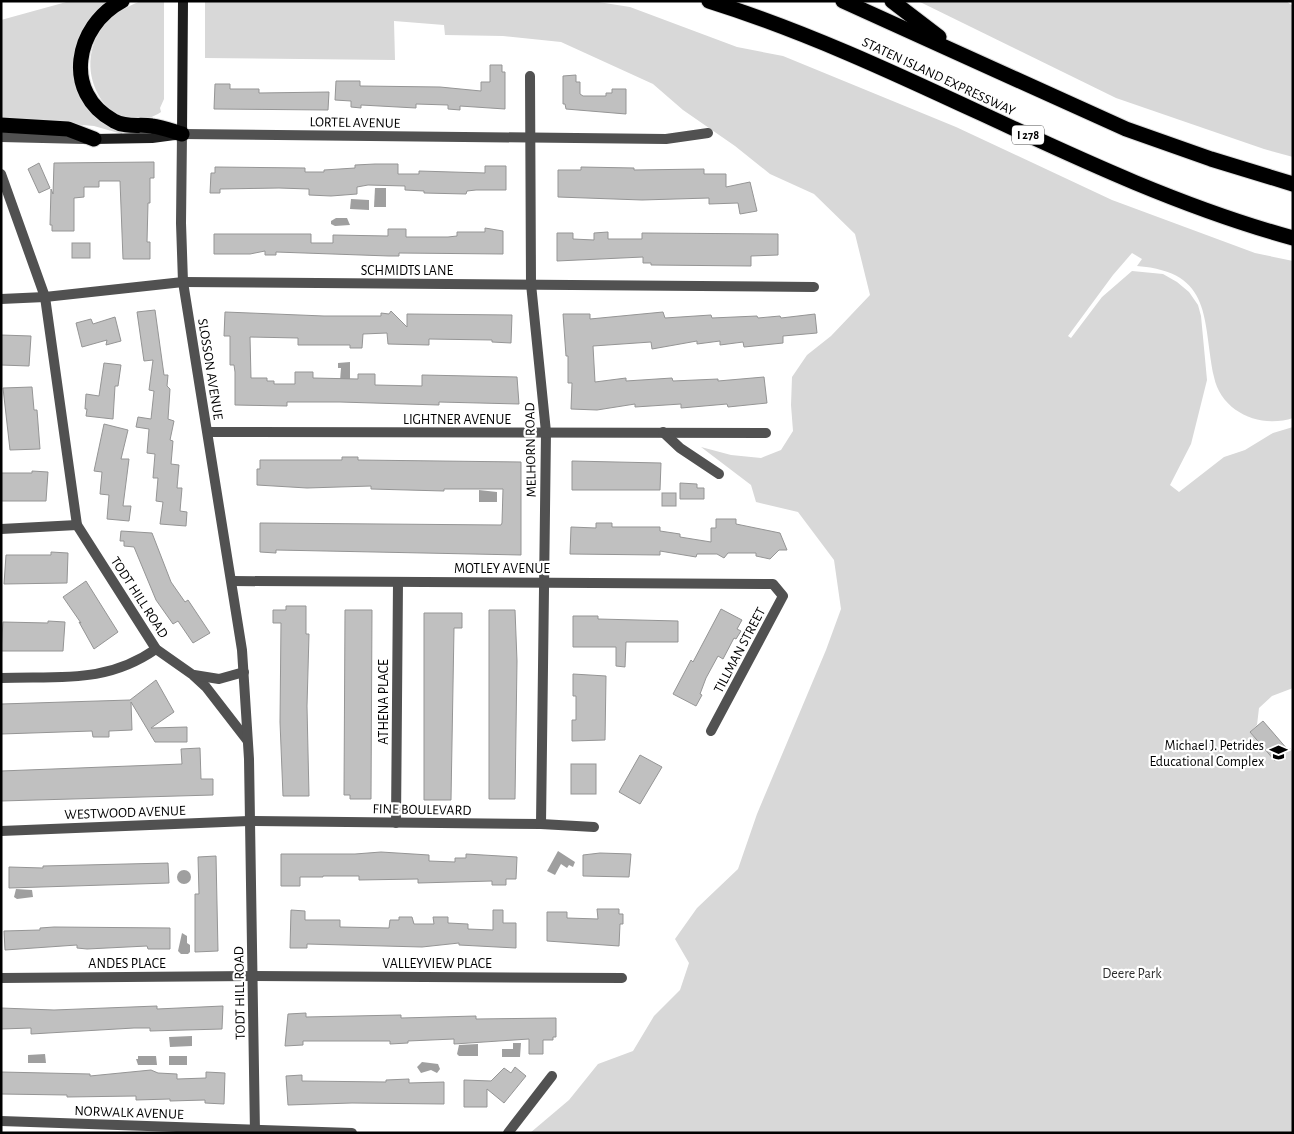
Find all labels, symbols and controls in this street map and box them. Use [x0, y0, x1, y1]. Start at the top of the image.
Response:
street label: STATEN ISLAND EXPRESSWAY [860, 35, 1018, 119]
street label: LORTEL AVENUE [310, 115, 401, 131]
road number: I 278 [1012, 126, 1044, 144]
street label: SCHMIDTS LANE [361, 264, 454, 278]
street label: SLOSSON AVENUE [195, 318, 225, 421]
street label: MELHORN ROAD [523, 402, 539, 498]
street label: LIGHTNER AVENUE [403, 413, 511, 427]
street label: TODT HILL ROAD [108, 554, 171, 641]
street label: MOTLEY AVENUE [454, 562, 550, 576]
street label: TILLMAN STREET [711, 605, 768, 696]
street label: ATHENA PLACE [377, 659, 391, 745]
place label: Michael J. Petrides Educational Complex [1149, 739, 1264, 769]
school or university icon: Michael J. Petrides Educational Complex [1268, 743, 1288, 763]
street label: FINE BOULEVARD [373, 802, 471, 818]
street label: WESTWOOD AVENUE [64, 804, 186, 822]
street label: TODT HILL ROAD [232, 946, 248, 1040]
street label: ANDES PLACE [88, 957, 166, 971]
street label: VALLEYVIEW PLACE [382, 957, 492, 971]
park label: Deere Park [1102, 967, 1162, 981]
street label: NORWALK AVENUE [74, 1104, 184, 1122]

